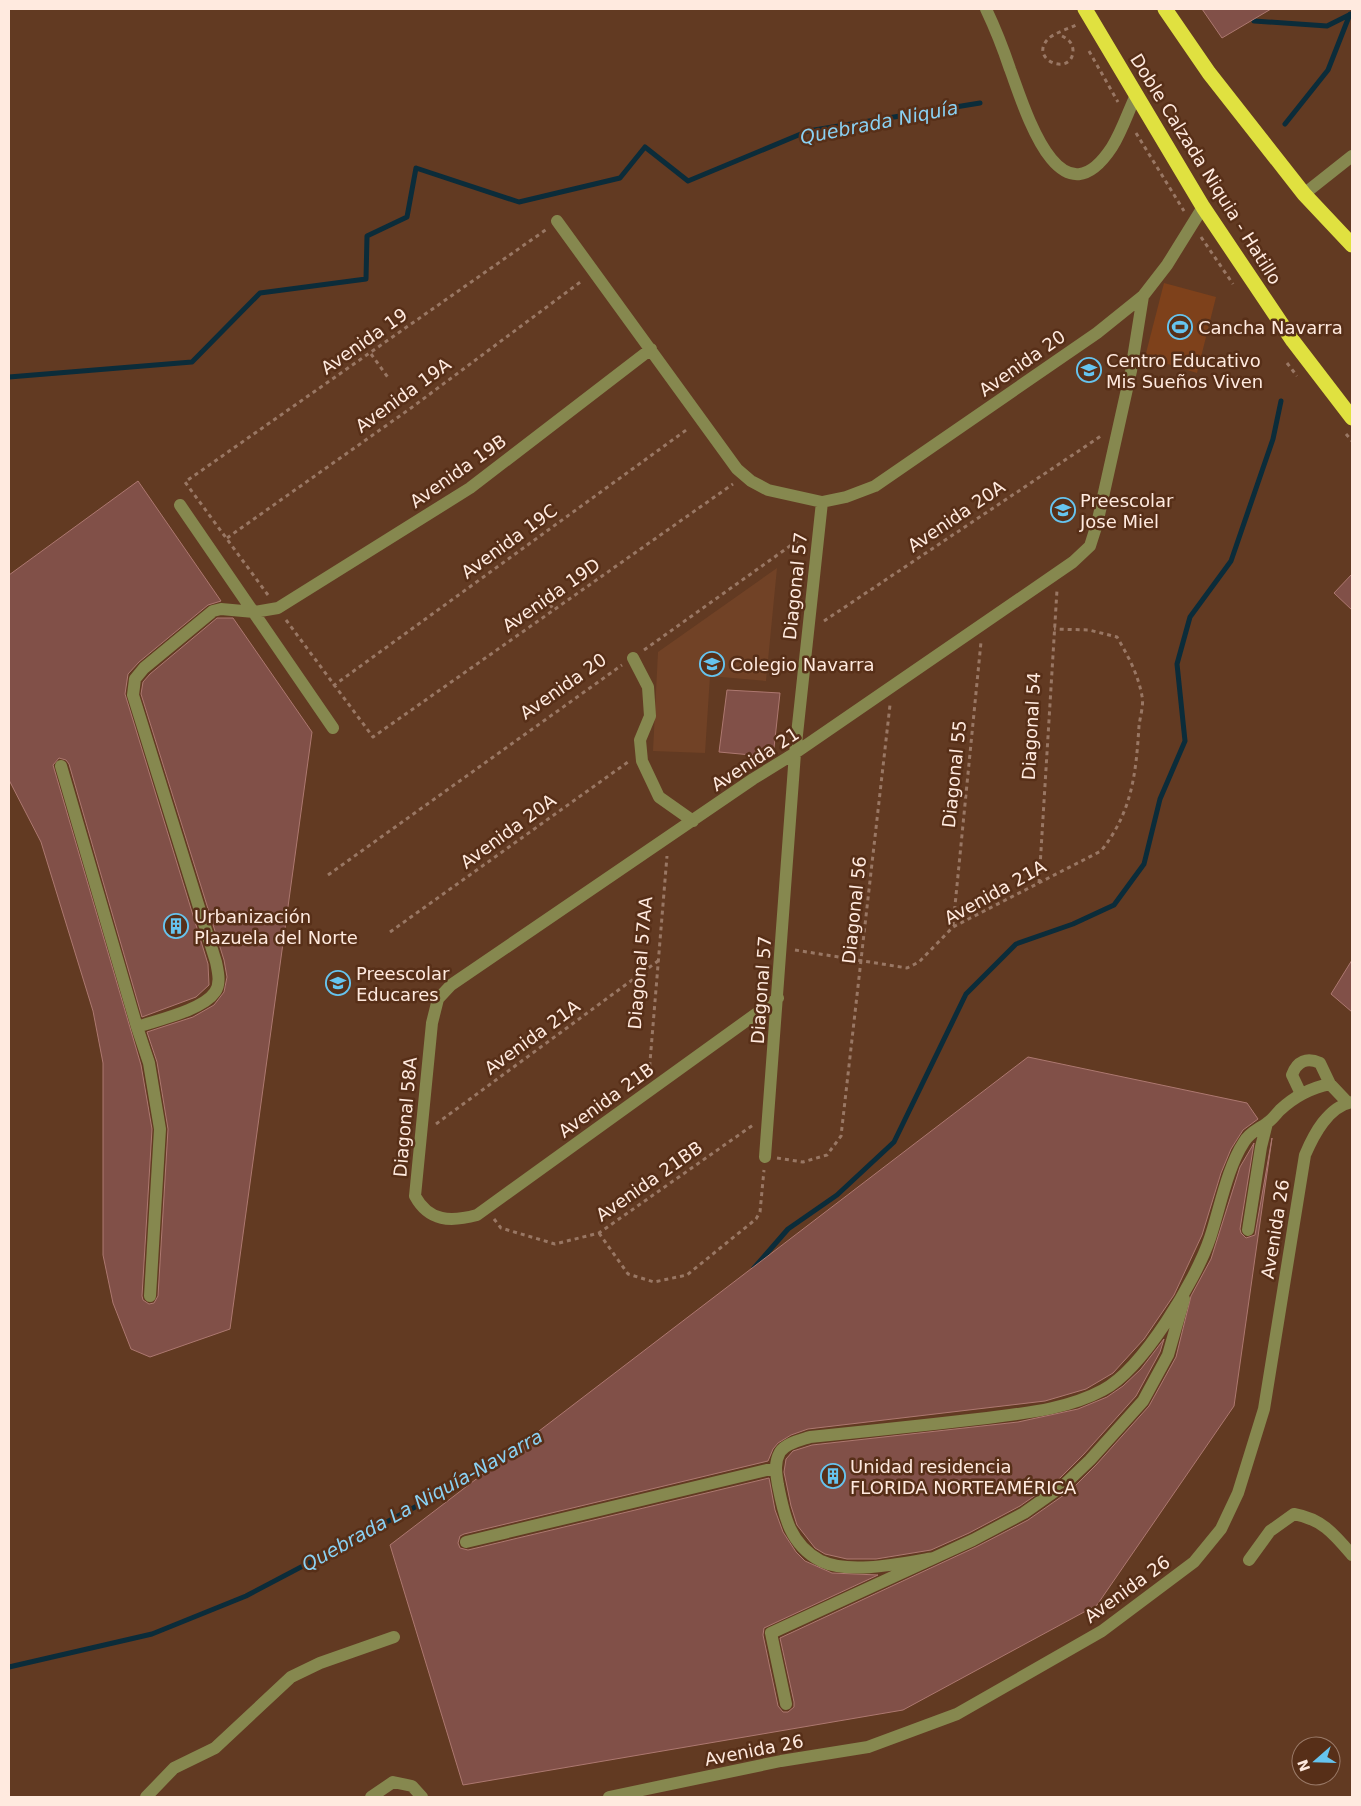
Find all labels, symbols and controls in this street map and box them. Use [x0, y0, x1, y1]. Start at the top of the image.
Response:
street label: Doble Calzada Niquia - Hatillo [1126, 50, 1286, 288]
water label: Quebrada Niquía [798, 96, 960, 148]
street label: Avenida 19 [317, 304, 411, 378]
sports icon: Cancha Navarra [1167, 314, 1193, 340]
place label: Cancha Navarra [1198, 317, 1343, 338]
street label: Avenida 20 [975, 326, 1069, 400]
place label: Centro Educativo Mis Sueños Viven [1106, 350, 1263, 392]
street label: Avenida 19A [351, 353, 455, 437]
school or university icon: Centro Educativo Mis Sueños Viven [1076, 357, 1102, 383]
street label: Avenida 19B [406, 430, 510, 512]
street label: Avenida 20A [903, 475, 1009, 556]
place label: Preescolar Jose Miel [1079, 490, 1174, 532]
school or university icon: Preescolar Jose Miel [1050, 497, 1076, 523]
street label: Avenida 19C [457, 499, 561, 583]
street label: Diagonal 57 [779, 531, 811, 641]
street label: Avenida 19D [498, 554, 604, 636]
street label: Avenida 20 [516, 649, 610, 723]
school or university icon: Colegio Navarra [699, 651, 725, 677]
place label: Colegio Navarra [730, 654, 875, 675]
street label: Diagonal 54 [1018, 671, 1044, 781]
street label: Diagonal 55 [938, 719, 970, 829]
street label: Avenida 21 [707, 723, 803, 795]
street label: Avenida 20A [456, 789, 560, 873]
street label: Diagonal 56 [838, 855, 870, 965]
street label: Avenida 21A [941, 855, 1050, 929]
street label: Diagonal 57AA [624, 895, 656, 1030]
place label: Urbanización Plazuela del Norte [194, 906, 358, 948]
building icon: Urbanización Plazuela del Norte [163, 913, 189, 939]
street label: Diagonal 57 [747, 935, 775, 1045]
place label: Preescolar Educares [356, 963, 450, 1005]
school or university icon: Preescolar Educares [325, 970, 351, 996]
street label: Avenida 21A [480, 995, 584, 1079]
street label: Diagonal 58A [389, 1055, 421, 1178]
street label: Avenida 21B [554, 1058, 658, 1142]
street label: Avenida 21BB [592, 1136, 706, 1226]
street label: Avenida 26 [1257, 1178, 1293, 1280]
water label: Quebrada La Niquía-Navarra [298, 1425, 546, 1575]
place label: Unidad residencia FLORIDA NORTEAMÉRICA [850, 1456, 1077, 1498]
building icon: Unidad residencia FLORIDA NORTEAMÉRICA [820, 1463, 846, 1489]
street label: Avenida 26 [1080, 1551, 1174, 1627]
street label: Avenida 26 [703, 1730, 805, 1770]
north arrow [1291, 1736, 1341, 1786]
text: N [1294, 1757, 1313, 1774]

